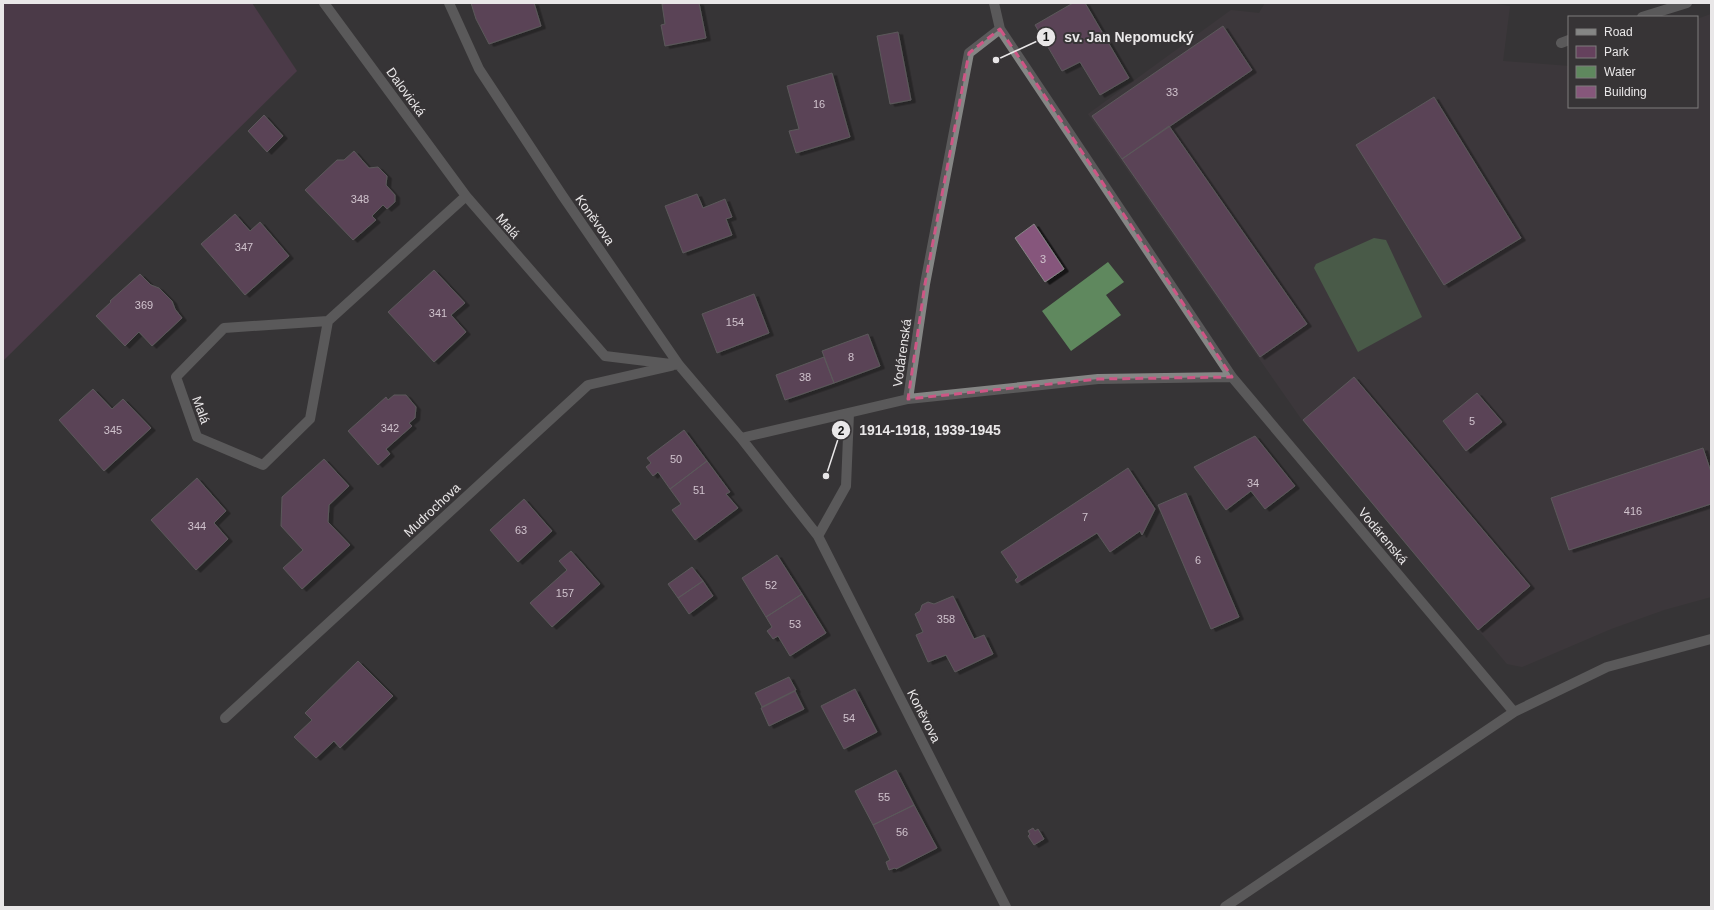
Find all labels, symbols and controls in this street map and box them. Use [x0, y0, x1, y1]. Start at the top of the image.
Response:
legend [1568, 16, 1698, 108]
callout: sv. Jan Nepomucký [1036, 24, 1201, 50]
text: Road [1604, 25, 1633, 39]
text: sv. Jan Nepomucký [1064, 29, 1194, 45]
text: 1 [1043, 30, 1050, 44]
text: Park [1604, 45, 1630, 59]
street label: Dalovická [383, 65, 429, 120]
text: Water [1604, 65, 1636, 79]
text: Building [1604, 85, 1647, 99]
house number: 33 [1166, 86, 1178, 98]
house number: 16 [813, 98, 825, 110]
street label: Koněvova [572, 192, 618, 249]
house number: 348 [351, 193, 369, 205]
street label: Malá [493, 210, 523, 242]
house number: 347 [235, 241, 253, 253]
house number: 3 [1040, 253, 1046, 265]
house number: 369 [135, 299, 153, 311]
house number: 341 [429, 307, 447, 319]
house number: 154 [726, 316, 744, 328]
street label: Vodárenská [890, 317, 914, 388]
house number: 8 [848, 351, 854, 363]
house number: 38 [799, 371, 811, 383]
street label: Malá [189, 394, 213, 427]
house number: 5 [1469, 415, 1475, 427]
callout: 1914-1918, 1939-1945 [831, 417, 1009, 443]
house number: 342 [381, 422, 399, 434]
text: 1914-1918, 1939-1945 [859, 422, 1001, 438]
house number: 345 [104, 424, 122, 436]
text: 2 [838, 424, 845, 438]
house number: 50 [670, 453, 682, 465]
house number: 34 [1247, 477, 1259, 489]
street label: Mudrochova [401, 480, 464, 540]
house number: 51 [693, 484, 705, 496]
street label: Vodárenská [1355, 505, 1411, 568]
house number: 416 [1624, 505, 1642, 517]
house number: 7 [1082, 511, 1088, 523]
house number: 344 [188, 520, 206, 532]
house number: 63 [515, 524, 527, 536]
house number: 6 [1195, 554, 1201, 566]
house number: 52 [765, 579, 777, 591]
house number: 157 [556, 587, 574, 599]
house number: 358 [937, 613, 955, 625]
house number: 53 [789, 618, 801, 630]
street label: Koněvova [904, 687, 944, 746]
house number: 54 [843, 712, 855, 724]
house number: 55 [878, 791, 890, 803]
house number: 56 [896, 826, 908, 838]

